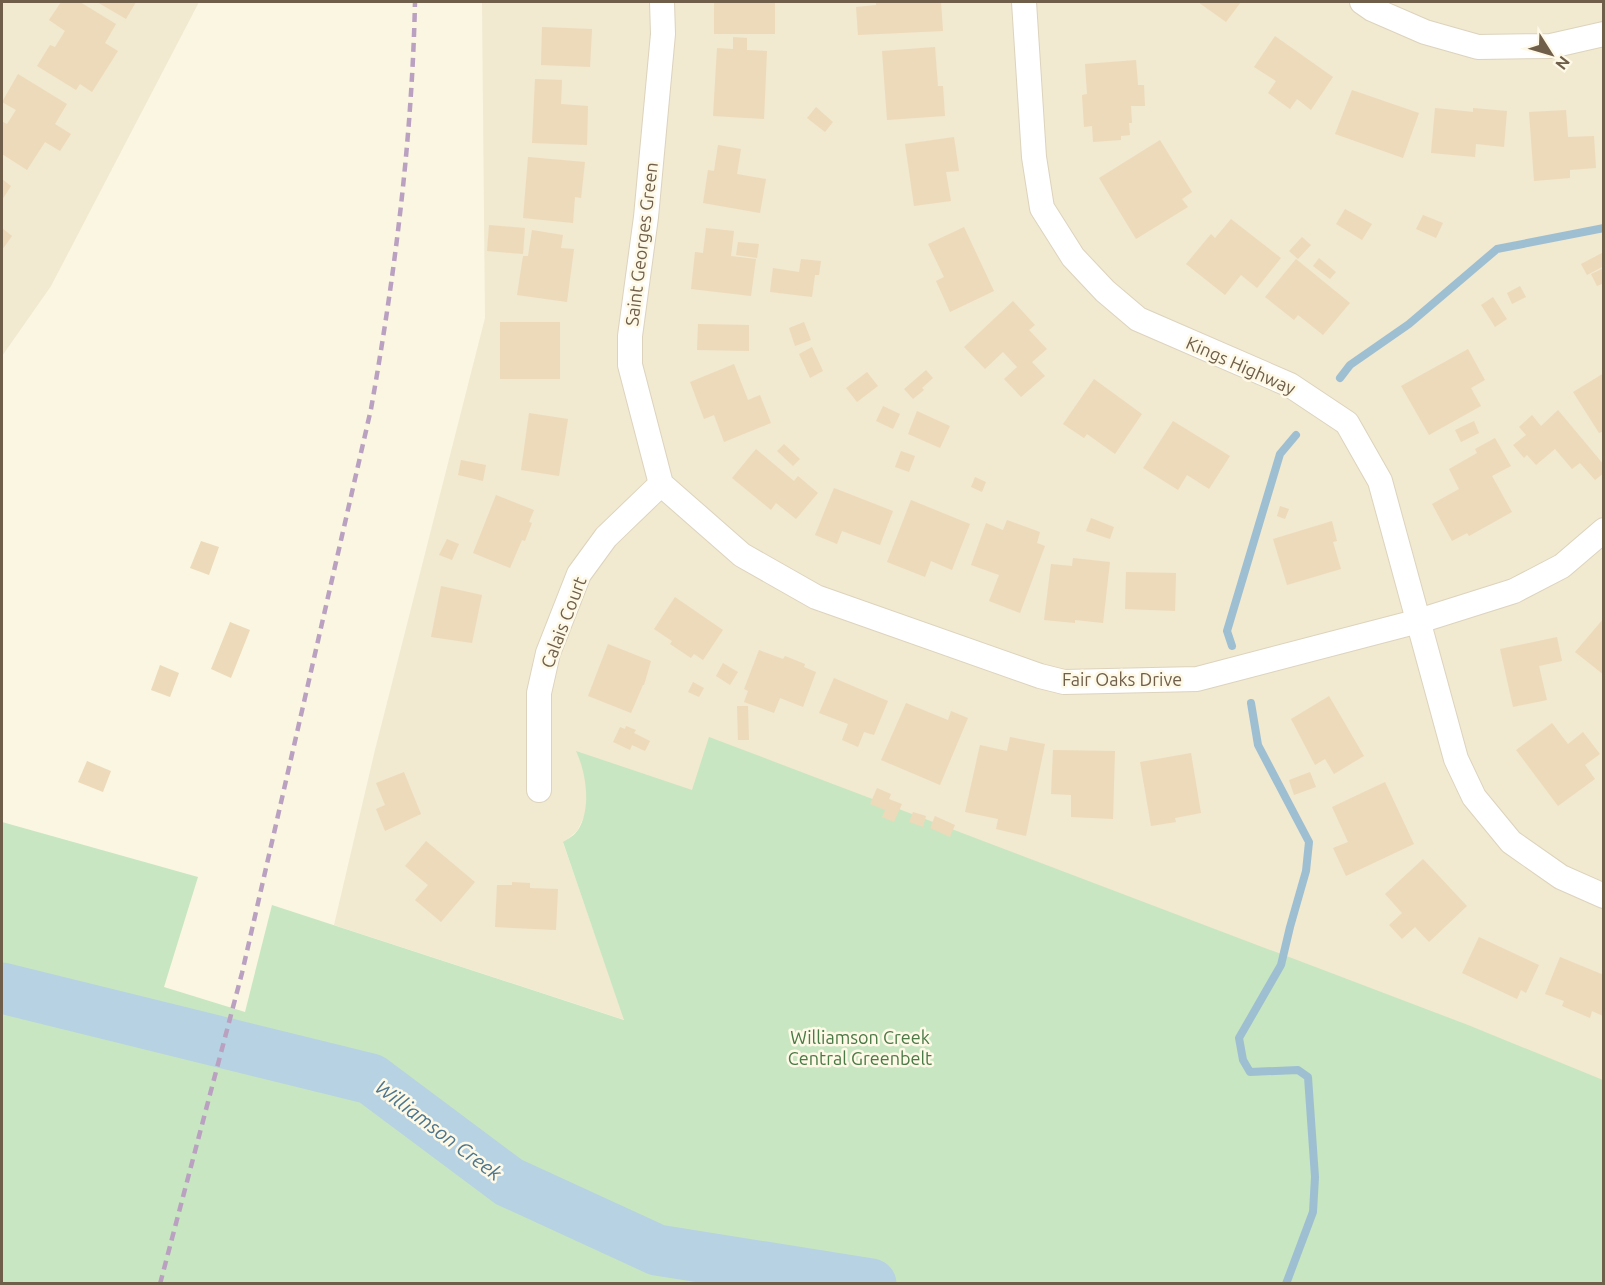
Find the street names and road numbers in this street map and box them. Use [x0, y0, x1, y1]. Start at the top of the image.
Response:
street label: Saint Georges Green [621, 161, 661, 327]
street label: Kings Highway [1183, 332, 1299, 398]
street label: Calais Court [536, 573, 590, 671]
street label: Fair Oaks Drive [1062, 669, 1182, 689]

